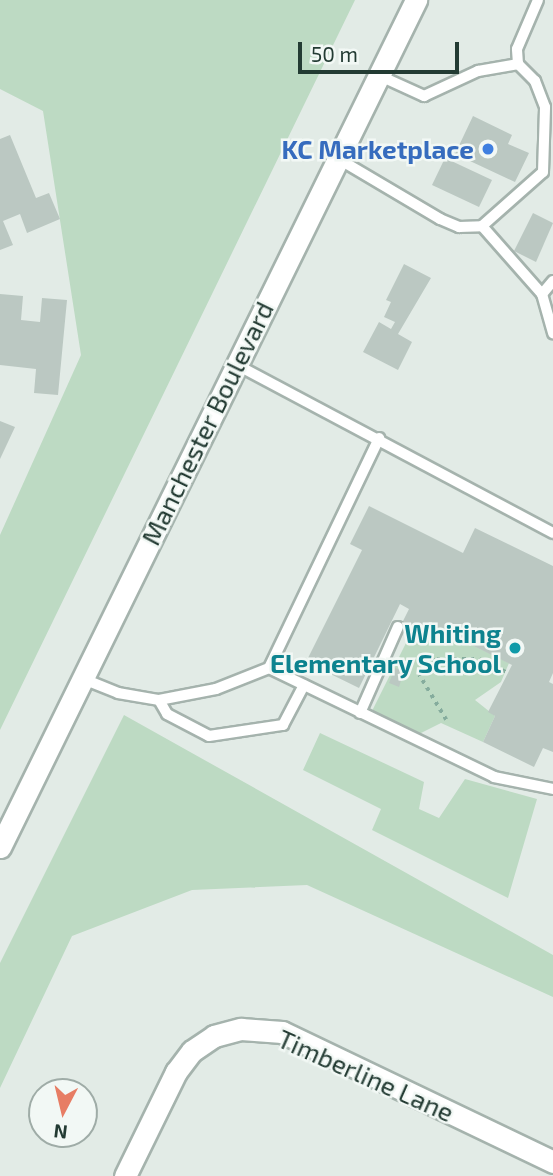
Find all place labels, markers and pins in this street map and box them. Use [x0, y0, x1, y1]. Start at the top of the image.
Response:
place label: KC Marketplace [281, 133, 474, 165]
marker: KC Marketplace [480, 141, 496, 157]
place label: Whiting Elementary School [269, 617, 501, 678]
marker: Whiting Elementary School [507, 640, 523, 656]

